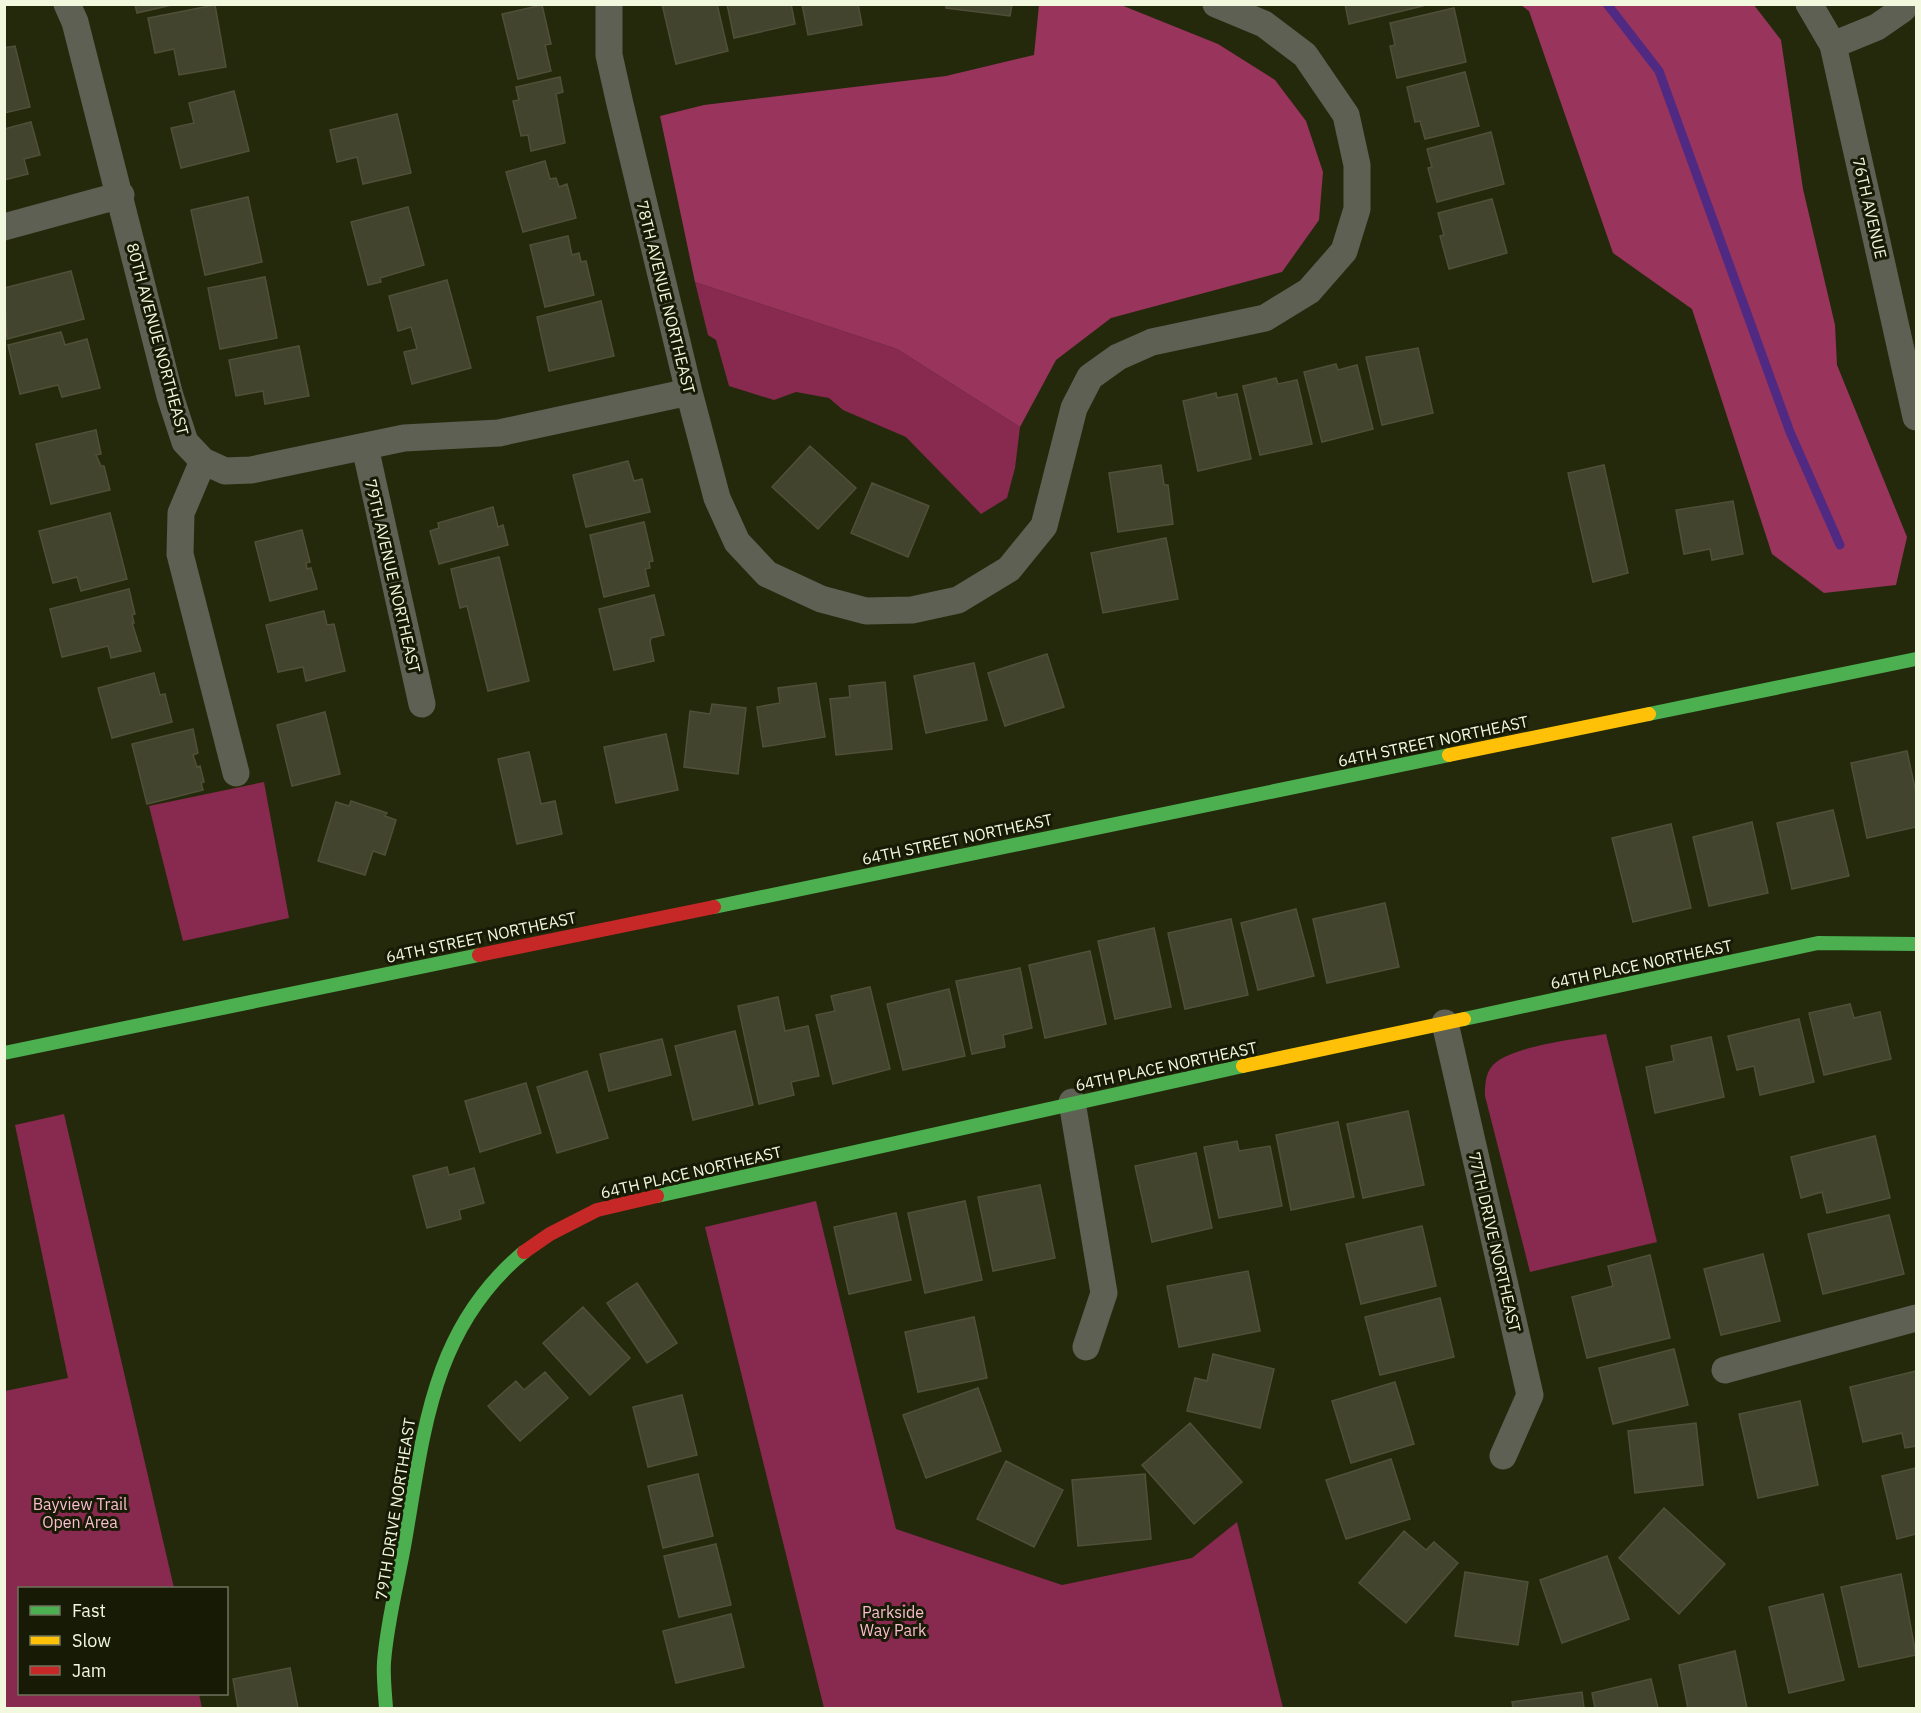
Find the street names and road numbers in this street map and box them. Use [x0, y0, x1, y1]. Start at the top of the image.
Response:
street label: 76TH AVENUE [1849, 155, 1891, 261]
street label: 78TH AVENUE NORTHEAST [632, 198, 700, 396]
street label: 80TH AVENUE NORTHEAST [123, 241, 193, 437]
street label: 79TH AVENUE NORTHEAST [361, 477, 425, 675]
street label: 64TH STREET NORTHEAST [1336, 711, 1530, 771]
street label: 64TH STREET NORTHEAST [860, 809, 1054, 869]
street label: 64TH STREET NORTHEAST [384, 907, 578, 967]
street label: 64TH PLACE NORTHEAST [1548, 935, 1734, 993]
street label: 64TH PLACE NORTHEAST [1073, 1037, 1259, 1095]
street label: 64TH PLACE NORTHEAST [598, 1141, 784, 1203]
street label: 77TH DRIVE NORTHEAST [1465, 1150, 1525, 1334]
street label: 79TH DRIVE NORTHEAST [371, 1416, 419, 1602]

